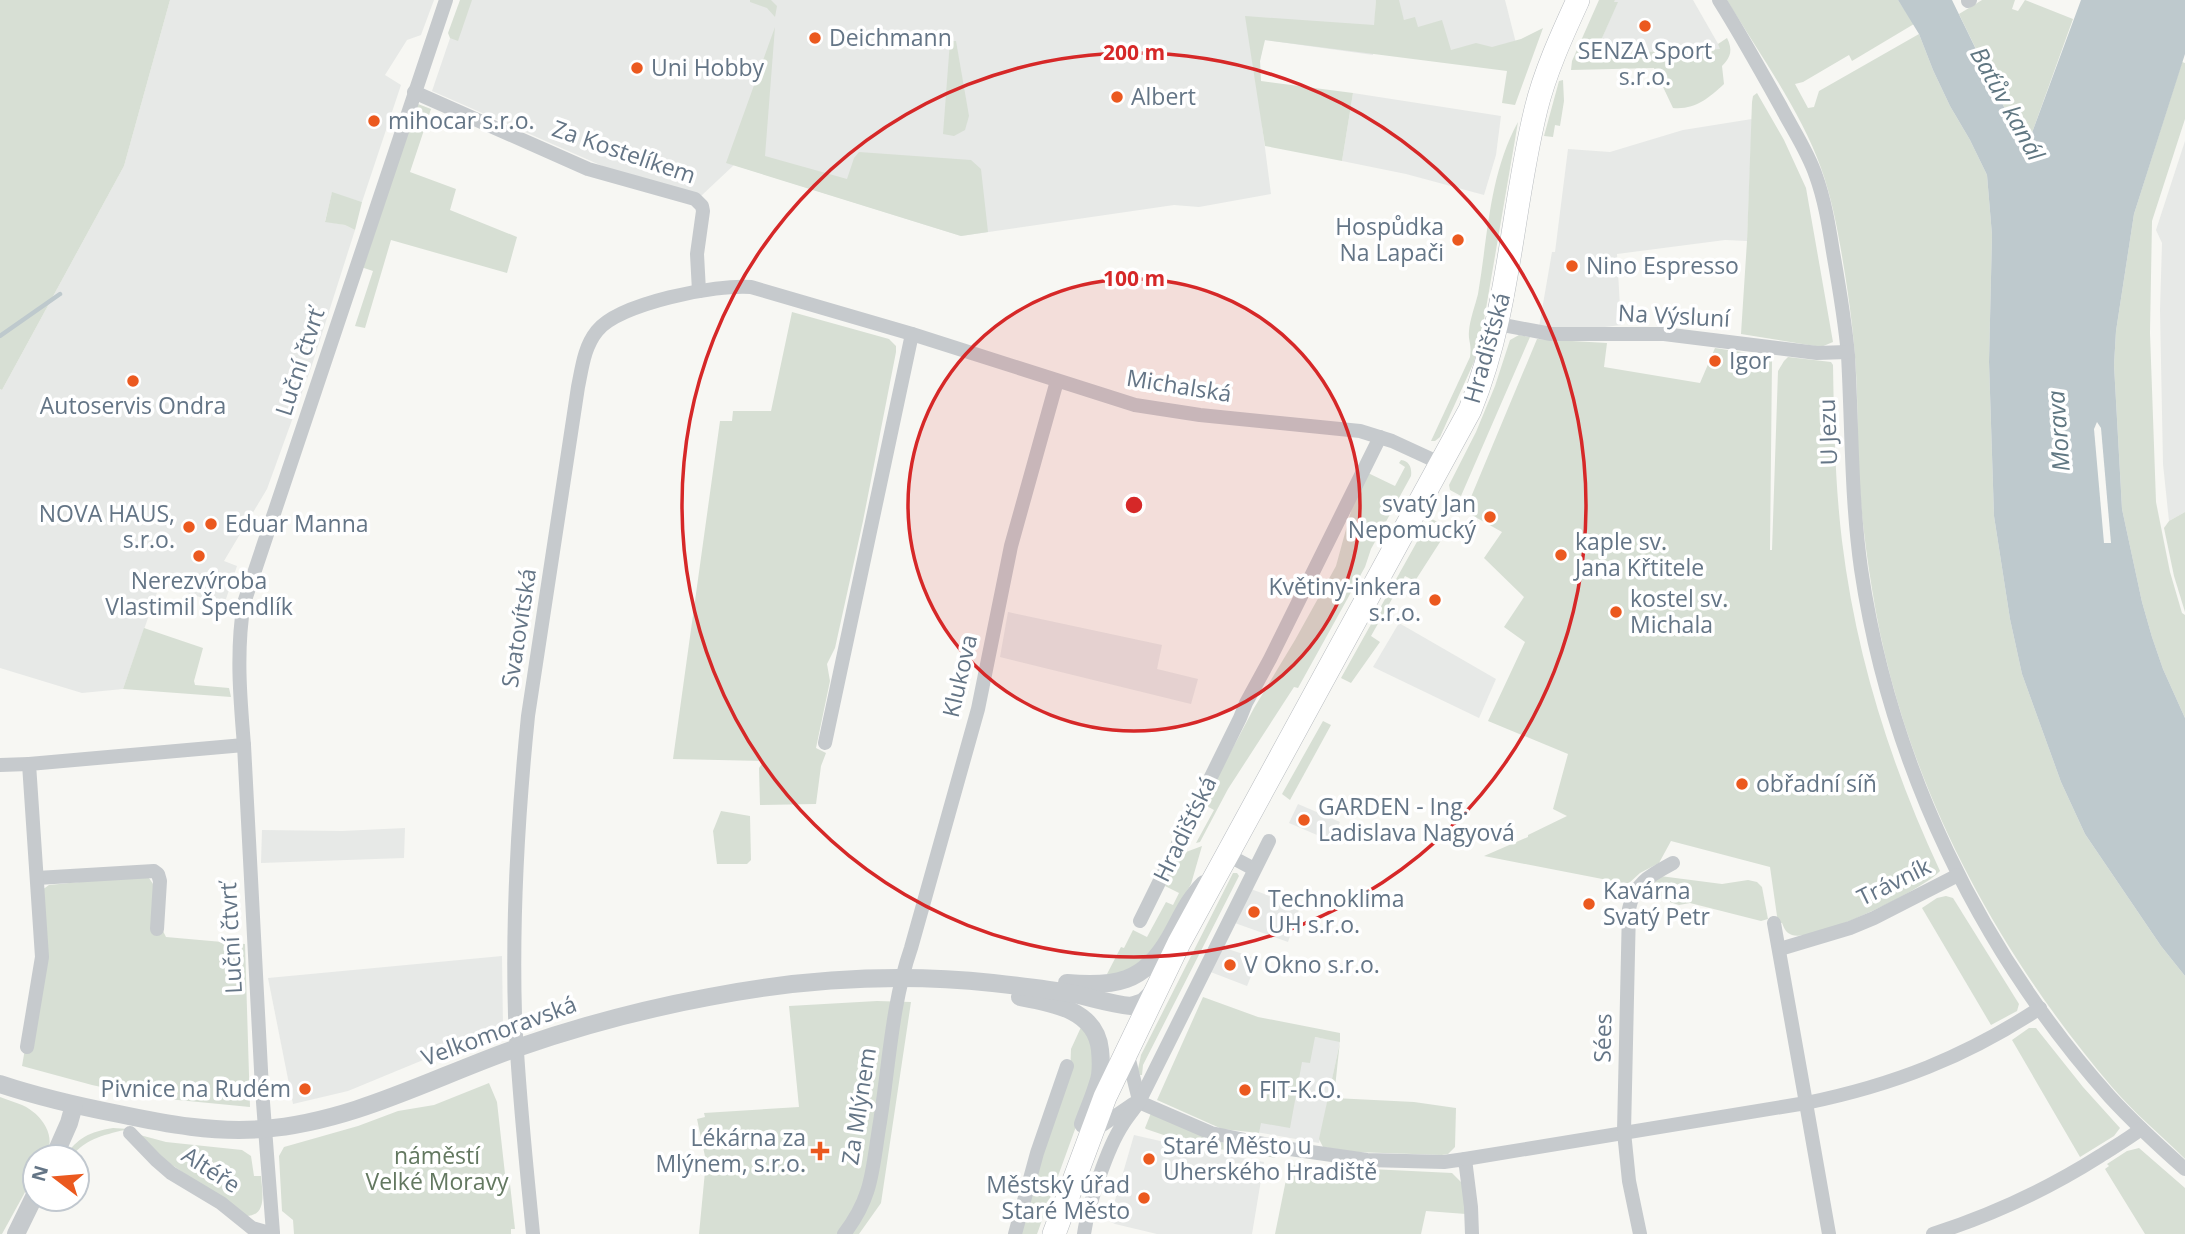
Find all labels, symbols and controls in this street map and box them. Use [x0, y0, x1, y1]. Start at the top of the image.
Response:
marker: SENZA Sport s.r.o. [1637, 18, 1653, 34]
place label: Deichmann [829, 21, 952, 53]
marker: Deichmann [807, 30, 823, 46]
place label: SENZA Sport s.r.o. [1578, 34, 1712, 92]
text: 200 m [1103, 38, 1165, 66]
water label: Baťův kanál [1963, 40, 2054, 167]
place label: Uni Hobby [651, 51, 765, 83]
marker: Uni Hobby [629, 60, 645, 76]
place label: Albert [1131, 80, 1196, 112]
marker: Albert [1109, 89, 1125, 105]
place label: mihocar s.r.o. [388, 104, 535, 136]
street label: Za Kostelíkem [548, 112, 700, 191]
marker: mihocar s.r.o. [366, 113, 382, 129]
place label: Hospůdka Na Lapači [1335, 210, 1444, 268]
marker: Hospůdka Na Lapači [1450, 232, 1466, 248]
place label: Nino Espresso [1586, 249, 1739, 281]
marker: Nino Espresso [1564, 258, 1580, 274]
text: 100 m [1103, 264, 1165, 292]
street label: Hradišťská [1455, 289, 1517, 407]
street label: Na Výsluní [1617, 296, 1732, 334]
street label: Luční čtvrť [267, 301, 332, 420]
place label: Igor [1729, 344, 1772, 376]
marker: Igor [1707, 353, 1723, 369]
street label: Michalská [1124, 361, 1234, 409]
marker: Autoservis Ondra [125, 373, 141, 389]
place label: Autoservis Ondra [40, 389, 226, 421]
water label: Morava [2038, 389, 2077, 473]
street label: U Jezu [1810, 398, 1844, 466]
place label: svatý Jan Nepomucký [1348, 487, 1476, 545]
centre of rings [1122, 493, 1146, 517]
place label: NOVA HAUS, s.r.o. [39, 497, 175, 555]
place label: Eduar Manna [225, 507, 369, 539]
marker: svatý Jan Nepomucký [1482, 509, 1498, 525]
marker: Eduar Manna [203, 516, 219, 532]
marker: NOVA HAUS, s.r.o. [181, 519, 197, 535]
place label: kaple sv. Jana Křtitele [1573, 525, 1704, 583]
marker: kaple sv. Jana Křtitele [1553, 547, 1569, 563]
marker: Nerezvýroba Vlastimil Špendlík [191, 548, 207, 564]
place label: Nerezvýroba Vlastimil Špendlík [105, 564, 293, 622]
street label: Svatovítská [493, 566, 543, 690]
place label: Květiny-inkera s.r.o. [1268, 570, 1421, 628]
place label: kostel sv. Michala [1630, 582, 1728, 640]
marker: Květiny-inkera s.r.o. [1427, 592, 1443, 608]
marker: kostel sv. Michala [1608, 604, 1624, 620]
street label: Klukova [934, 631, 984, 720]
place label: obřadní síň [1756, 767, 1877, 799]
street label: Hradišťská [1145, 770, 1223, 887]
marker: obřadní síň [1734, 776, 1750, 792]
place label: GARDEN - Ing. Ladislava Nagyová [1318, 790, 1515, 848]
marker: GARDEN - Ing. Ladislava Nagyová [1296, 812, 1312, 828]
street label: Trávník [1851, 850, 1936, 913]
place label: Kavárna Svatý Petr [1603, 874, 1711, 932]
street label: Luční čtvrť [211, 879, 249, 994]
place label: Technoklima UH s.r.o. [1268, 882, 1404, 940]
marker: Kavárna Svatý Petr [1581, 896, 1597, 912]
marker: Technoklima UH s.r.o. [1246, 904, 1262, 920]
place label: V Okno s.r.o. [1244, 948, 1380, 980]
marker: V Okno s.r.o. [1222, 957, 1238, 973]
street label: Velkomoravská [417, 987, 581, 1073]
street label: Sées [1586, 1013, 1618, 1063]
street label: Za Mlýnem [833, 1045, 883, 1167]
place label: Pivnice na Rudém [101, 1072, 291, 1104]
place label: FIT-K.O. [1259, 1073, 1341, 1105]
marker: Pivnice na Rudém [297, 1081, 313, 1097]
marker: FIT-K.O. [1237, 1082, 1253, 1098]
place label: Lékárna za Mlýnem, s.r.o. [655, 1121, 806, 1179]
place label: Staré Město u Uherského Hradiště [1163, 1129, 1377, 1187]
street label: Altéře [176, 1138, 247, 1200]
park label: náměstí Velké Moravy [365, 1139, 509, 1197]
north arrow [21, 1143, 91, 1213]
marker: Lékárna za Mlýnem, s.r.o. [812, 1143, 828, 1159]
marker: Staré Město u Uherského Hradiště [1141, 1151, 1157, 1167]
text: N [25, 1162, 54, 1184]
place label: Městský úřad Staré Město [986, 1168, 1130, 1226]
marker: Městský úřad Staré Město [1136, 1190, 1152, 1206]

